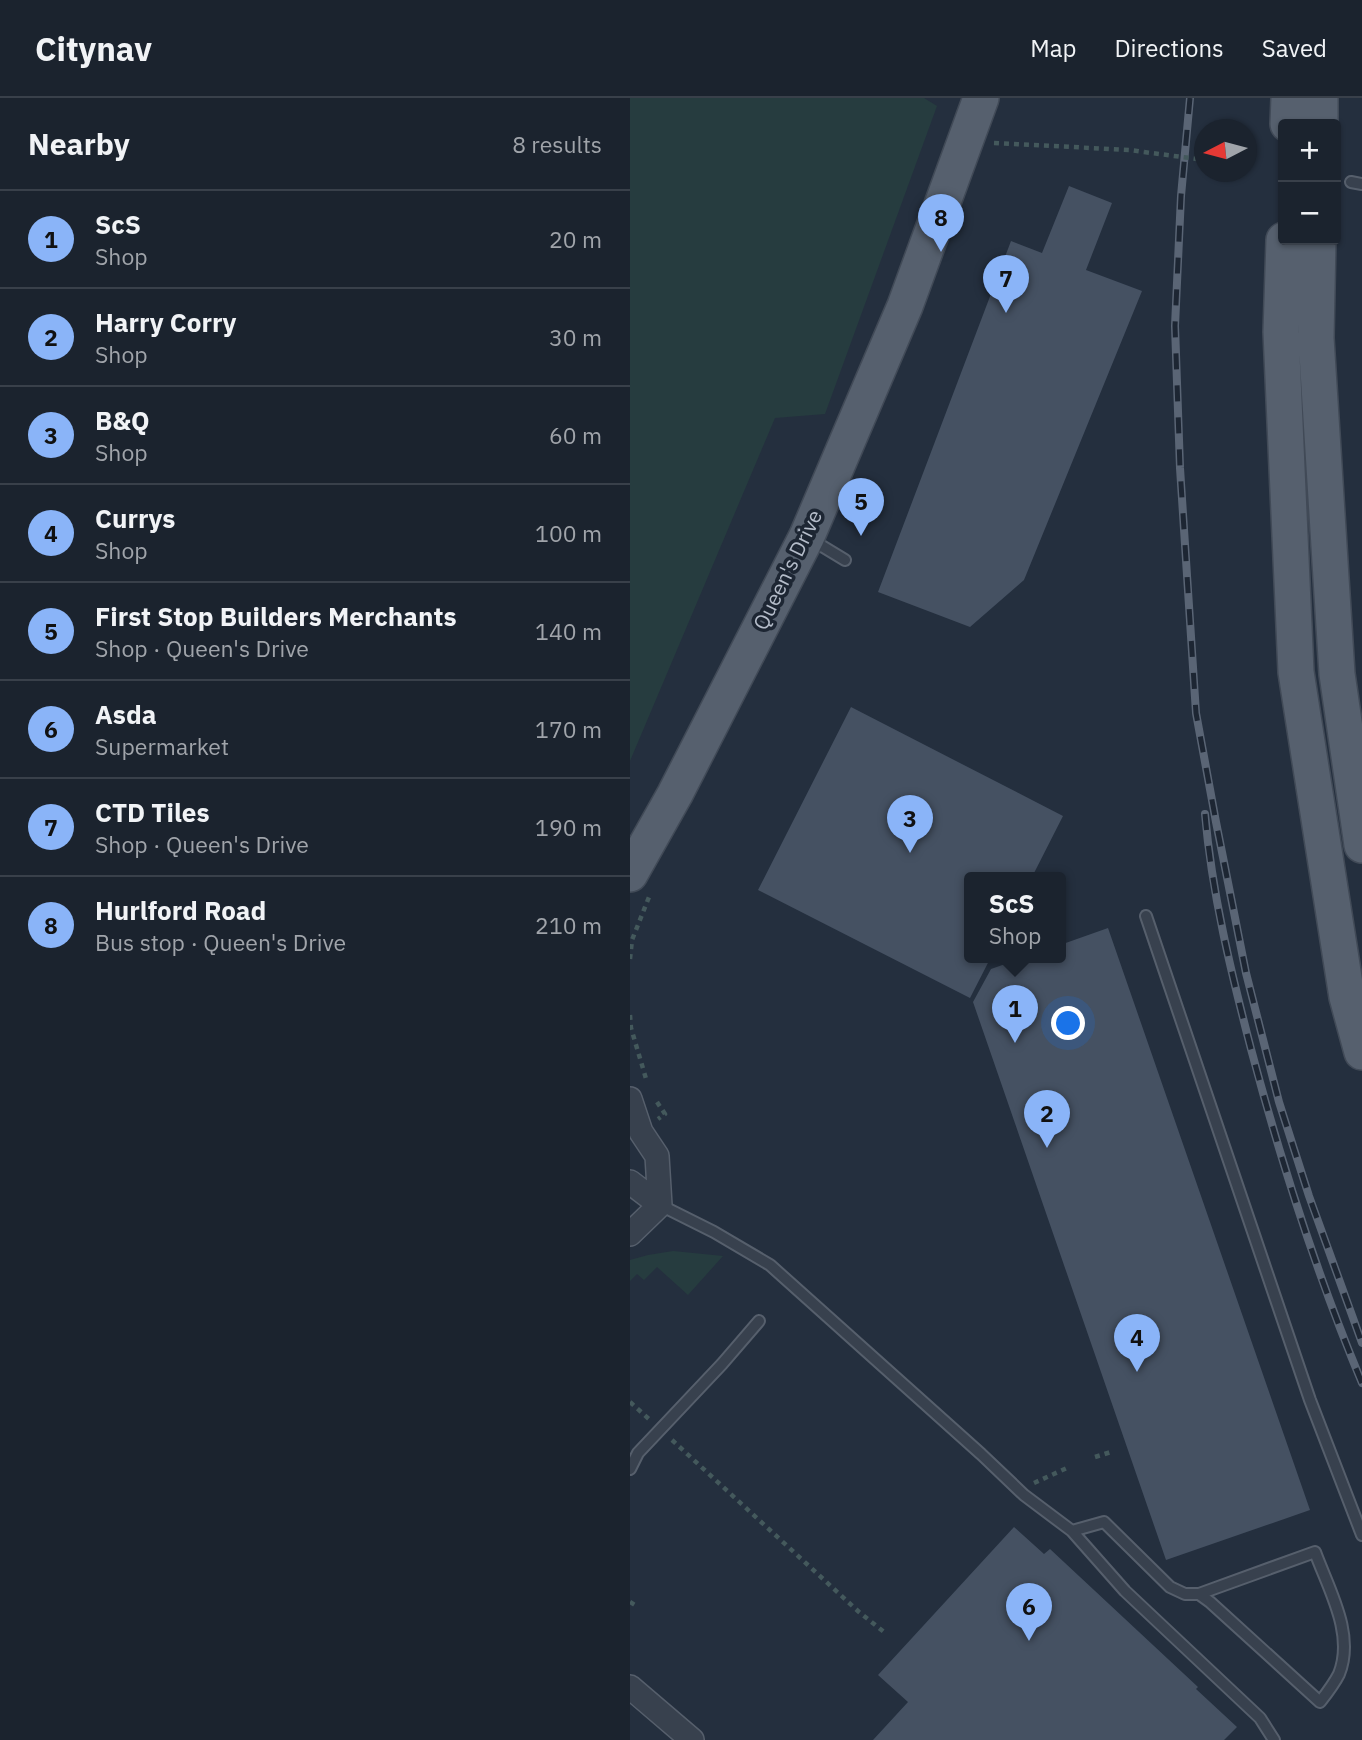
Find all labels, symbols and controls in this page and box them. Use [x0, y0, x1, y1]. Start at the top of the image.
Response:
text: Citynav [35, 27, 152, 70]
text: Map [1030, 32, 1076, 64]
text: Directions [1114, 32, 1224, 64]
text: Saved [1262, 32, 1327, 64]
north arrow [1194, 119, 1257, 182]
map controls [1278, 119, 1341, 245]
button: + [1278, 119, 1341, 182]
text: Nearby [28, 124, 130, 163]
text: 8 results [512, 129, 602, 159]
button: − [1278, 182, 1341, 245]
pin: 8 [918, 194, 964, 252]
text: ScS [95, 207, 141, 241]
text: 1 [44, 224, 58, 254]
text: 20 m [549, 224, 602, 254]
text: Shop [95, 241, 148, 271]
pin: 7 [983, 255, 1029, 313]
text: Harry Corry [95, 305, 237, 339]
text: 2 [44, 322, 58, 352]
text: 30 m [549, 322, 602, 352]
text: Shop [95, 339, 148, 369]
text: B&Q [95, 403, 150, 437]
text: 3 [44, 420, 58, 450]
text: 60 m [549, 420, 602, 450]
text: Shop [95, 437, 148, 467]
pin: 5 [838, 478, 884, 536]
text: Currys [95, 501, 175, 535]
street label: Queen's Drive [746, 505, 828, 634]
text: 4 [44, 518, 58, 548]
text: 100 m [535, 518, 602, 548]
text: Shop [95, 535, 148, 565]
text: First Stop Builders Merchants [95, 599, 457, 633]
text: 5 [44, 616, 58, 646]
text: 140 m [535, 616, 602, 646]
text: Shop · Queen's Drive [95, 633, 309, 663]
text: Asda [95, 697, 157, 731]
text: 6 [44, 714, 58, 744]
text: 170 m [535, 714, 602, 744]
text: Supermarket [95, 731, 229, 761]
text: CTD Tiles [95, 795, 210, 829]
pin: 3 [887, 795, 933, 853]
text: 7 [44, 812, 58, 842]
text: 190 m [535, 812, 602, 842]
text: Shop · Queen's Drive [95, 829, 309, 859]
popup [964, 872, 1066, 963]
text: ScS [989, 886, 1035, 920]
text: Hurlford Road [95, 893, 266, 927]
text: 8 [44, 910, 58, 940]
text: 210 m [535, 910, 602, 940]
text: Shop [989, 920, 1041, 950]
text: Bus stop · Queen's Drive [95, 927, 346, 957]
pin: 1 [992, 985, 1038, 1043]
your location [1051, 1006, 1085, 1040]
pin: 2 [1024, 1090, 1070, 1148]
pin: 4 [1114, 1314, 1160, 1372]
pin: 6 [1006, 1583, 1052, 1641]

